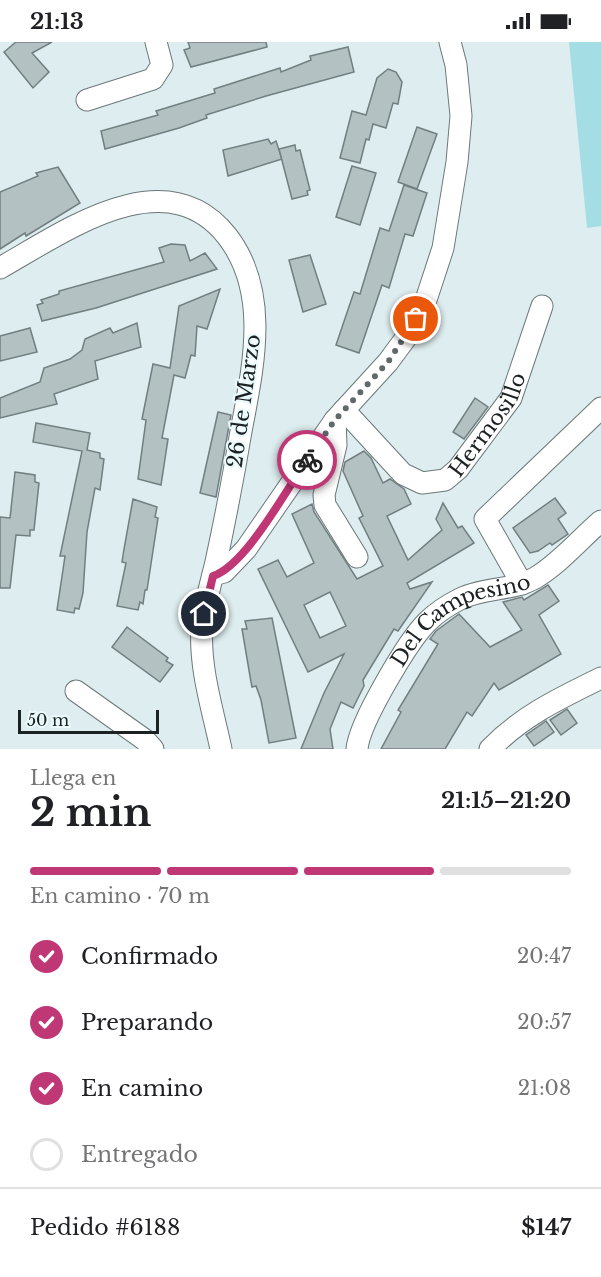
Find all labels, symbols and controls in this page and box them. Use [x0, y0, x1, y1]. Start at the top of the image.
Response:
text: 21:13 [30, 8, 84, 35]
pin [390, 293, 441, 344]
icon: bag [399, 302, 432, 335]
street label: 26 de Marzo [222, 333, 266, 469]
street label: Hermosillo [443, 369, 532, 482]
courier [277, 430, 337, 490]
icon: bike [291, 444, 324, 477]
street label: Del Campesino [385, 569, 534, 672]
pin [178, 588, 229, 639]
icon: home [187, 597, 220, 630]
scale bar [18, 707, 159, 734]
text: 50 m [27, 710, 69, 730]
text: Llega en [30, 766, 116, 790]
text: 21:15–21:20 [441, 787, 571, 814]
text: 2 min [30, 788, 151, 837]
text: En camino · 70 m [30, 884, 210, 908]
icon: check [30, 940, 63, 973]
text: Confirmado [81, 943, 218, 970]
text: 20:47 [517, 944, 571, 968]
icon: check [30, 1006, 63, 1039]
text: Preparando [81, 1009, 213, 1036]
text: 20:57 [517, 1010, 571, 1034]
icon: check [30, 1072, 63, 1105]
text: En camino [81, 1075, 203, 1102]
text: 21:08 [518, 1076, 571, 1100]
text: Entregado [81, 1141, 198, 1168]
text: Pedido #6188 [30, 1214, 180, 1241]
text: $147 [521, 1214, 571, 1241]

